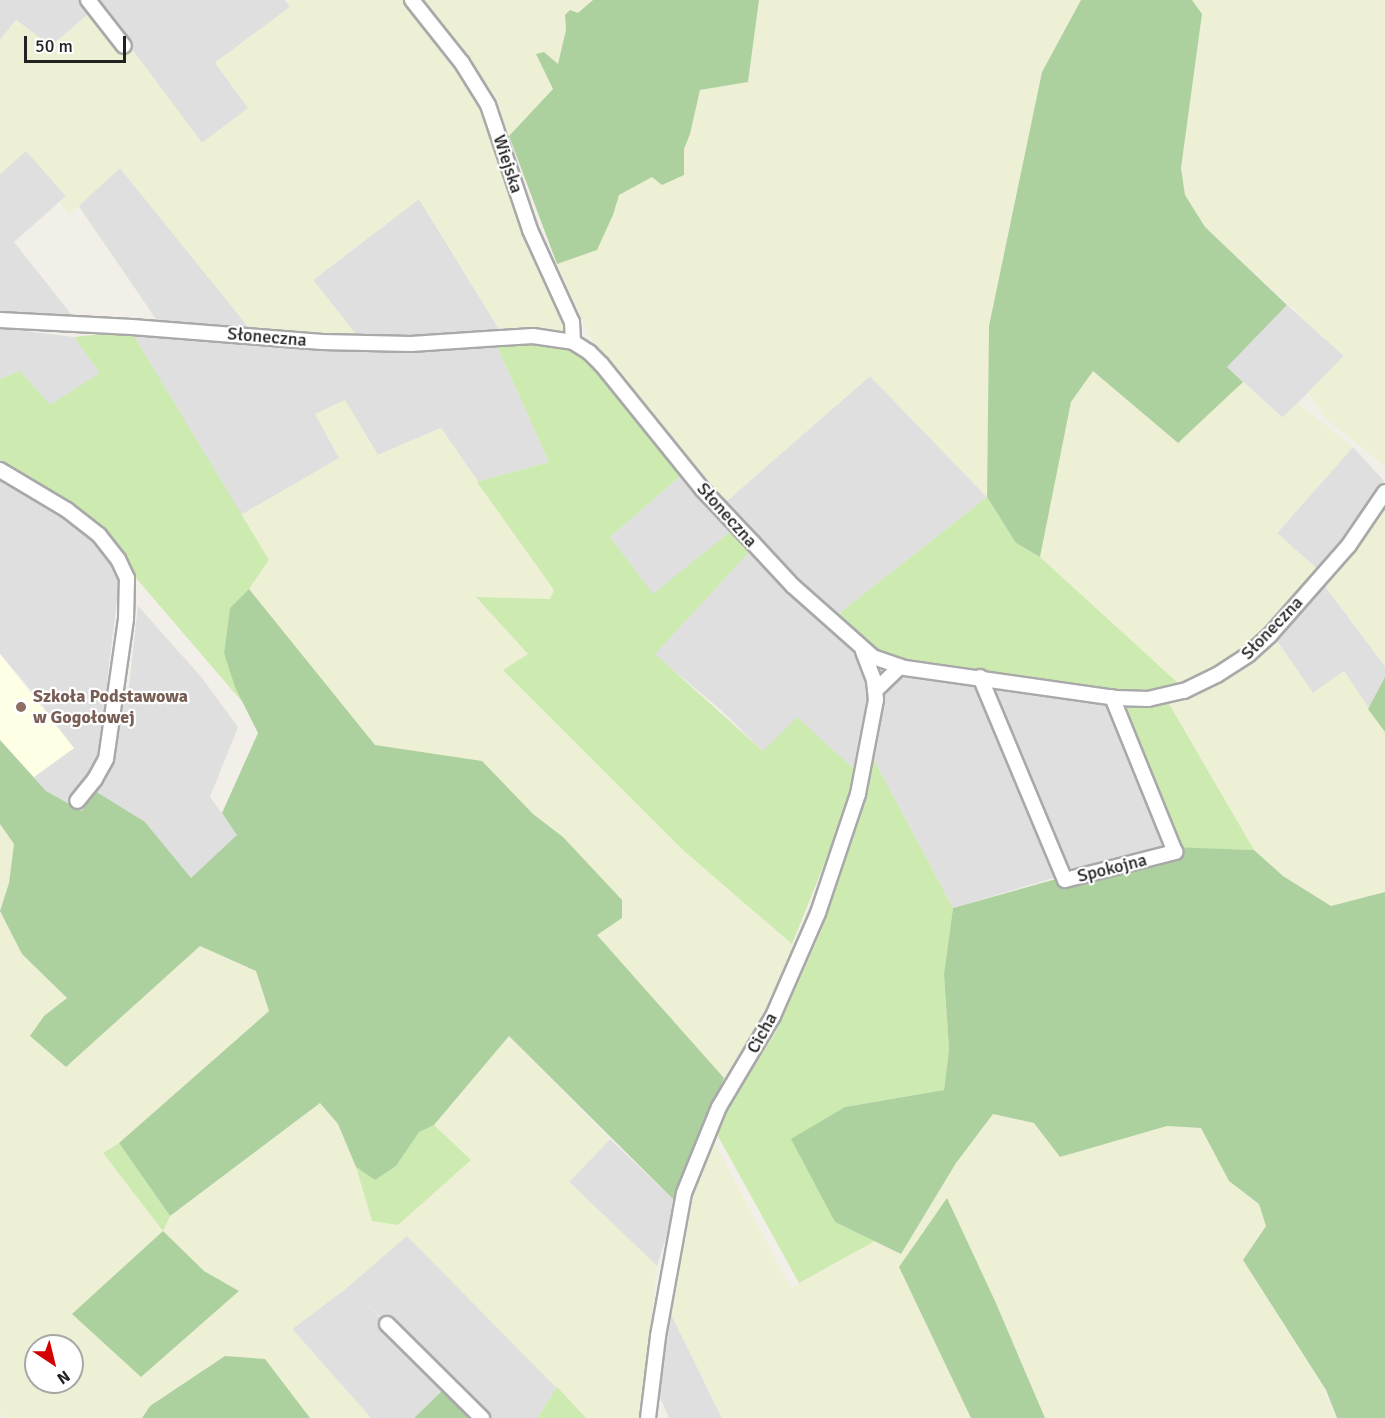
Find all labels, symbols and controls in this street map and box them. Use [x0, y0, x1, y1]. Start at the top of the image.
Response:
scale bar [27, 24, 129, 62]
text: 50 m [35, 35, 73, 57]
street label: Wiejska [488, 132, 528, 196]
street label: Słoneczna [226, 323, 308, 351]
street label: Słoneczna [692, 478, 762, 552]
street label: Słoneczna [1237, 592, 1307, 664]
place label: Szkoła Podstawowa w Gogołowej [33, 686, 188, 728]
marker: Szkoła Podstawowa w Gogołowej [14, 700, 28, 714]
street label: Spokojna [1075, 849, 1149, 887]
street label: Cicha [742, 1009, 782, 1057]
north arrow [24, 1334, 84, 1394]
text: N [53, 1366, 73, 1388]

